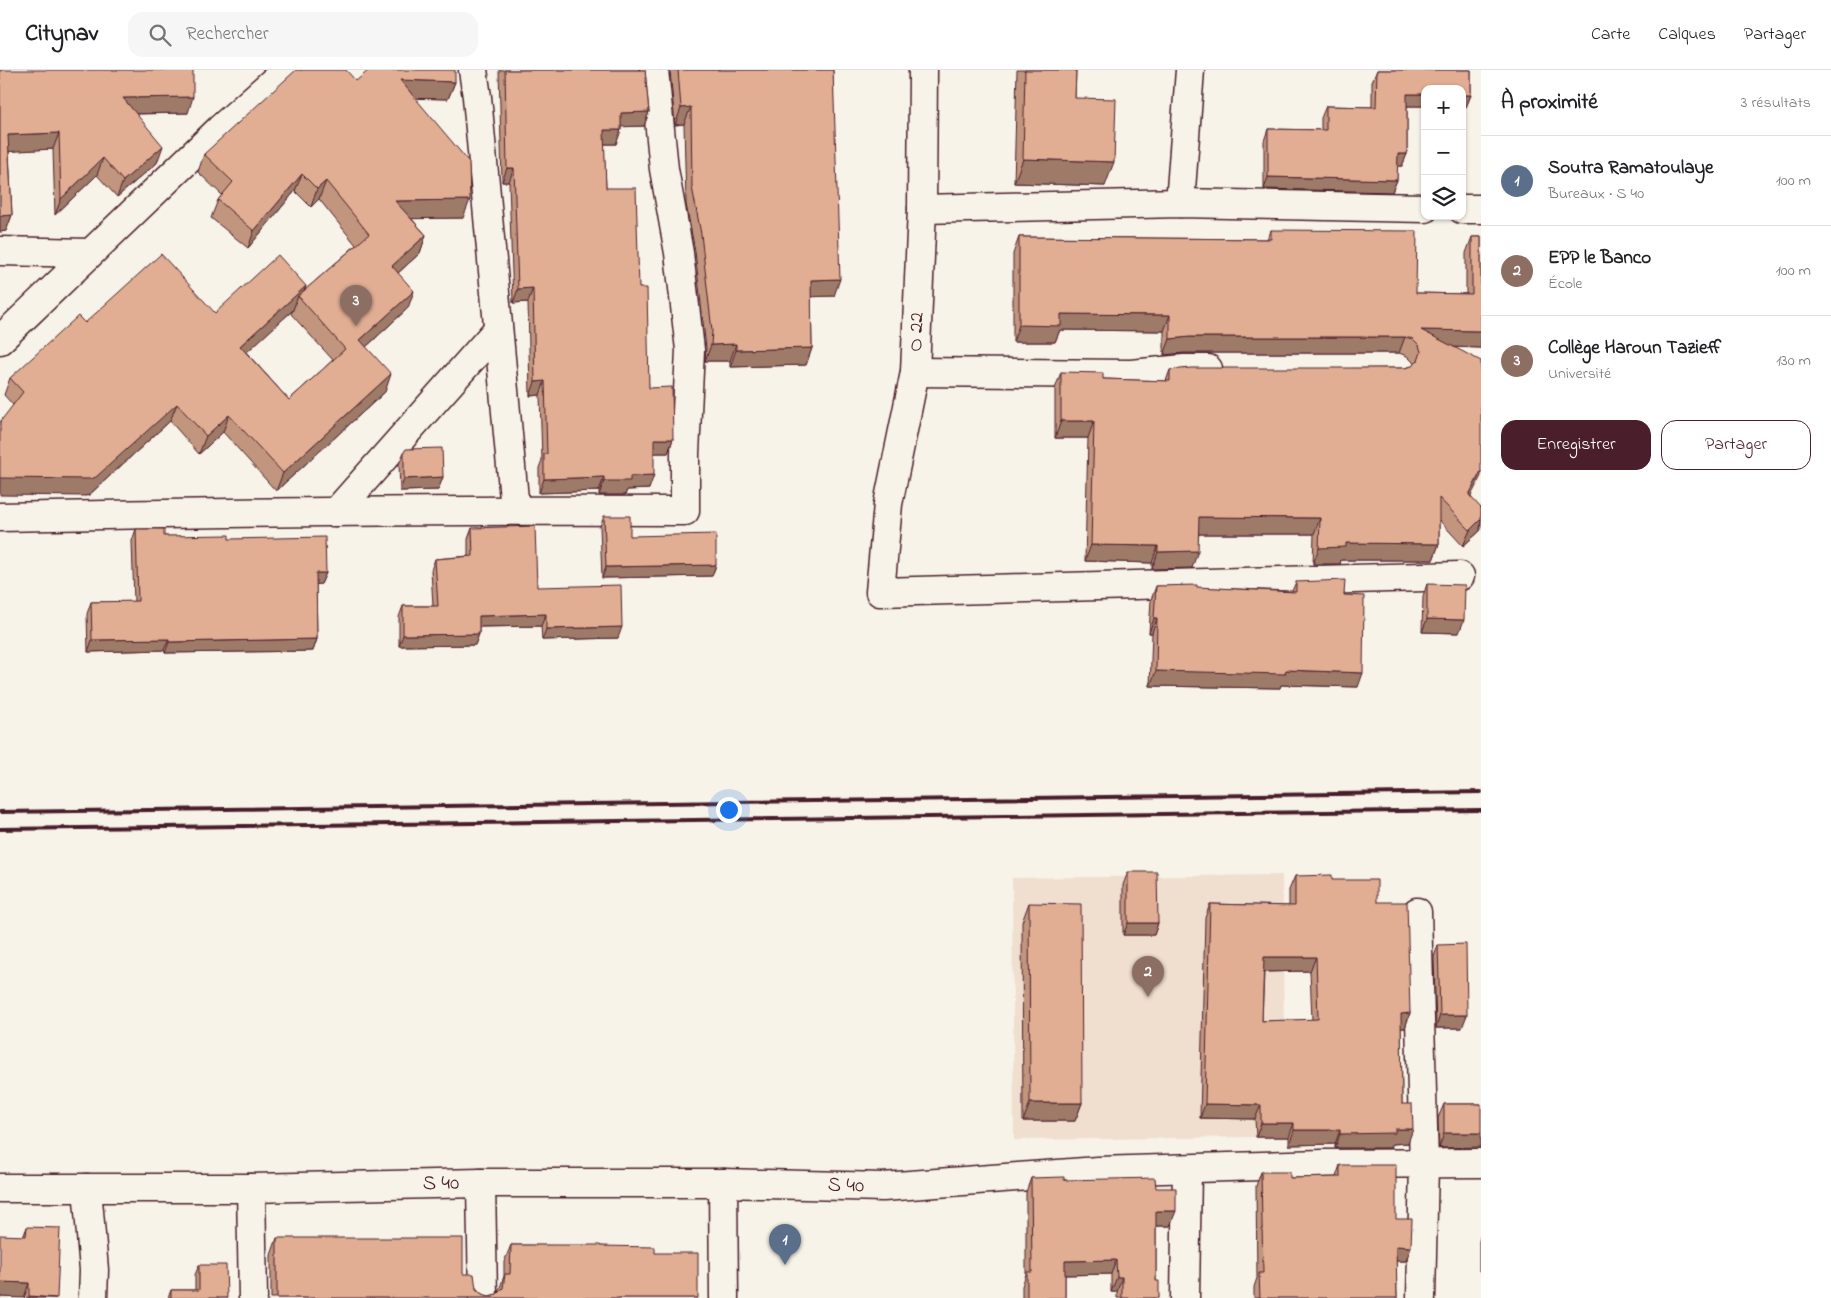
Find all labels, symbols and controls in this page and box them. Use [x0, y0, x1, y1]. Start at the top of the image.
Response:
search box [128, 12, 478, 57]
text: Citynav [25, 17, 98, 52]
icon: search [146, 21, 174, 49]
text: Rechercher [186, 21, 269, 48]
text: Carte [1591, 22, 1630, 48]
text: Calques [1658, 22, 1716, 48]
text: Partager [1744, 22, 1806, 48]
map controls [1421, 85, 1466, 220]
button: + [1421, 85, 1466, 130]
text: À proximité [1501, 88, 1598, 118]
text: 3 résultats [1741, 91, 1811, 115]
button: − [1421, 130, 1466, 175]
text: Soutra Ramatoulaye [1548, 155, 1714, 182]
text: 1 [1514, 169, 1520, 193]
text: 100 m [1776, 169, 1811, 193]
button: layers [1421, 175, 1466, 220]
text: Bureaux · S 40 [1548, 182, 1644, 206]
text: EPP le Banco [1548, 245, 1651, 272]
text: 2 [1513, 259, 1521, 283]
text: 100 m [1776, 259, 1811, 283]
text: École [1548, 272, 1583, 296]
pin: 3 [340, 285, 372, 326]
street label: O 22 [901, 312, 933, 352]
text: Collège Haroun Tazieff [1548, 335, 1721, 362]
text: 3 [1514, 349, 1520, 373]
text: 130 m [1776, 349, 1811, 373]
text: Université [1548, 362, 1611, 386]
button: Enregistrer [1501, 420, 1651, 470]
button: Partager [1661, 420, 1811, 470]
your location [716, 797, 742, 823]
pin: 2 [1132, 956, 1164, 997]
street label: S 40 [422, 1168, 460, 1199]
street label: S 40 [827, 1171, 865, 1202]
pin: 1 [769, 1224, 801, 1265]

